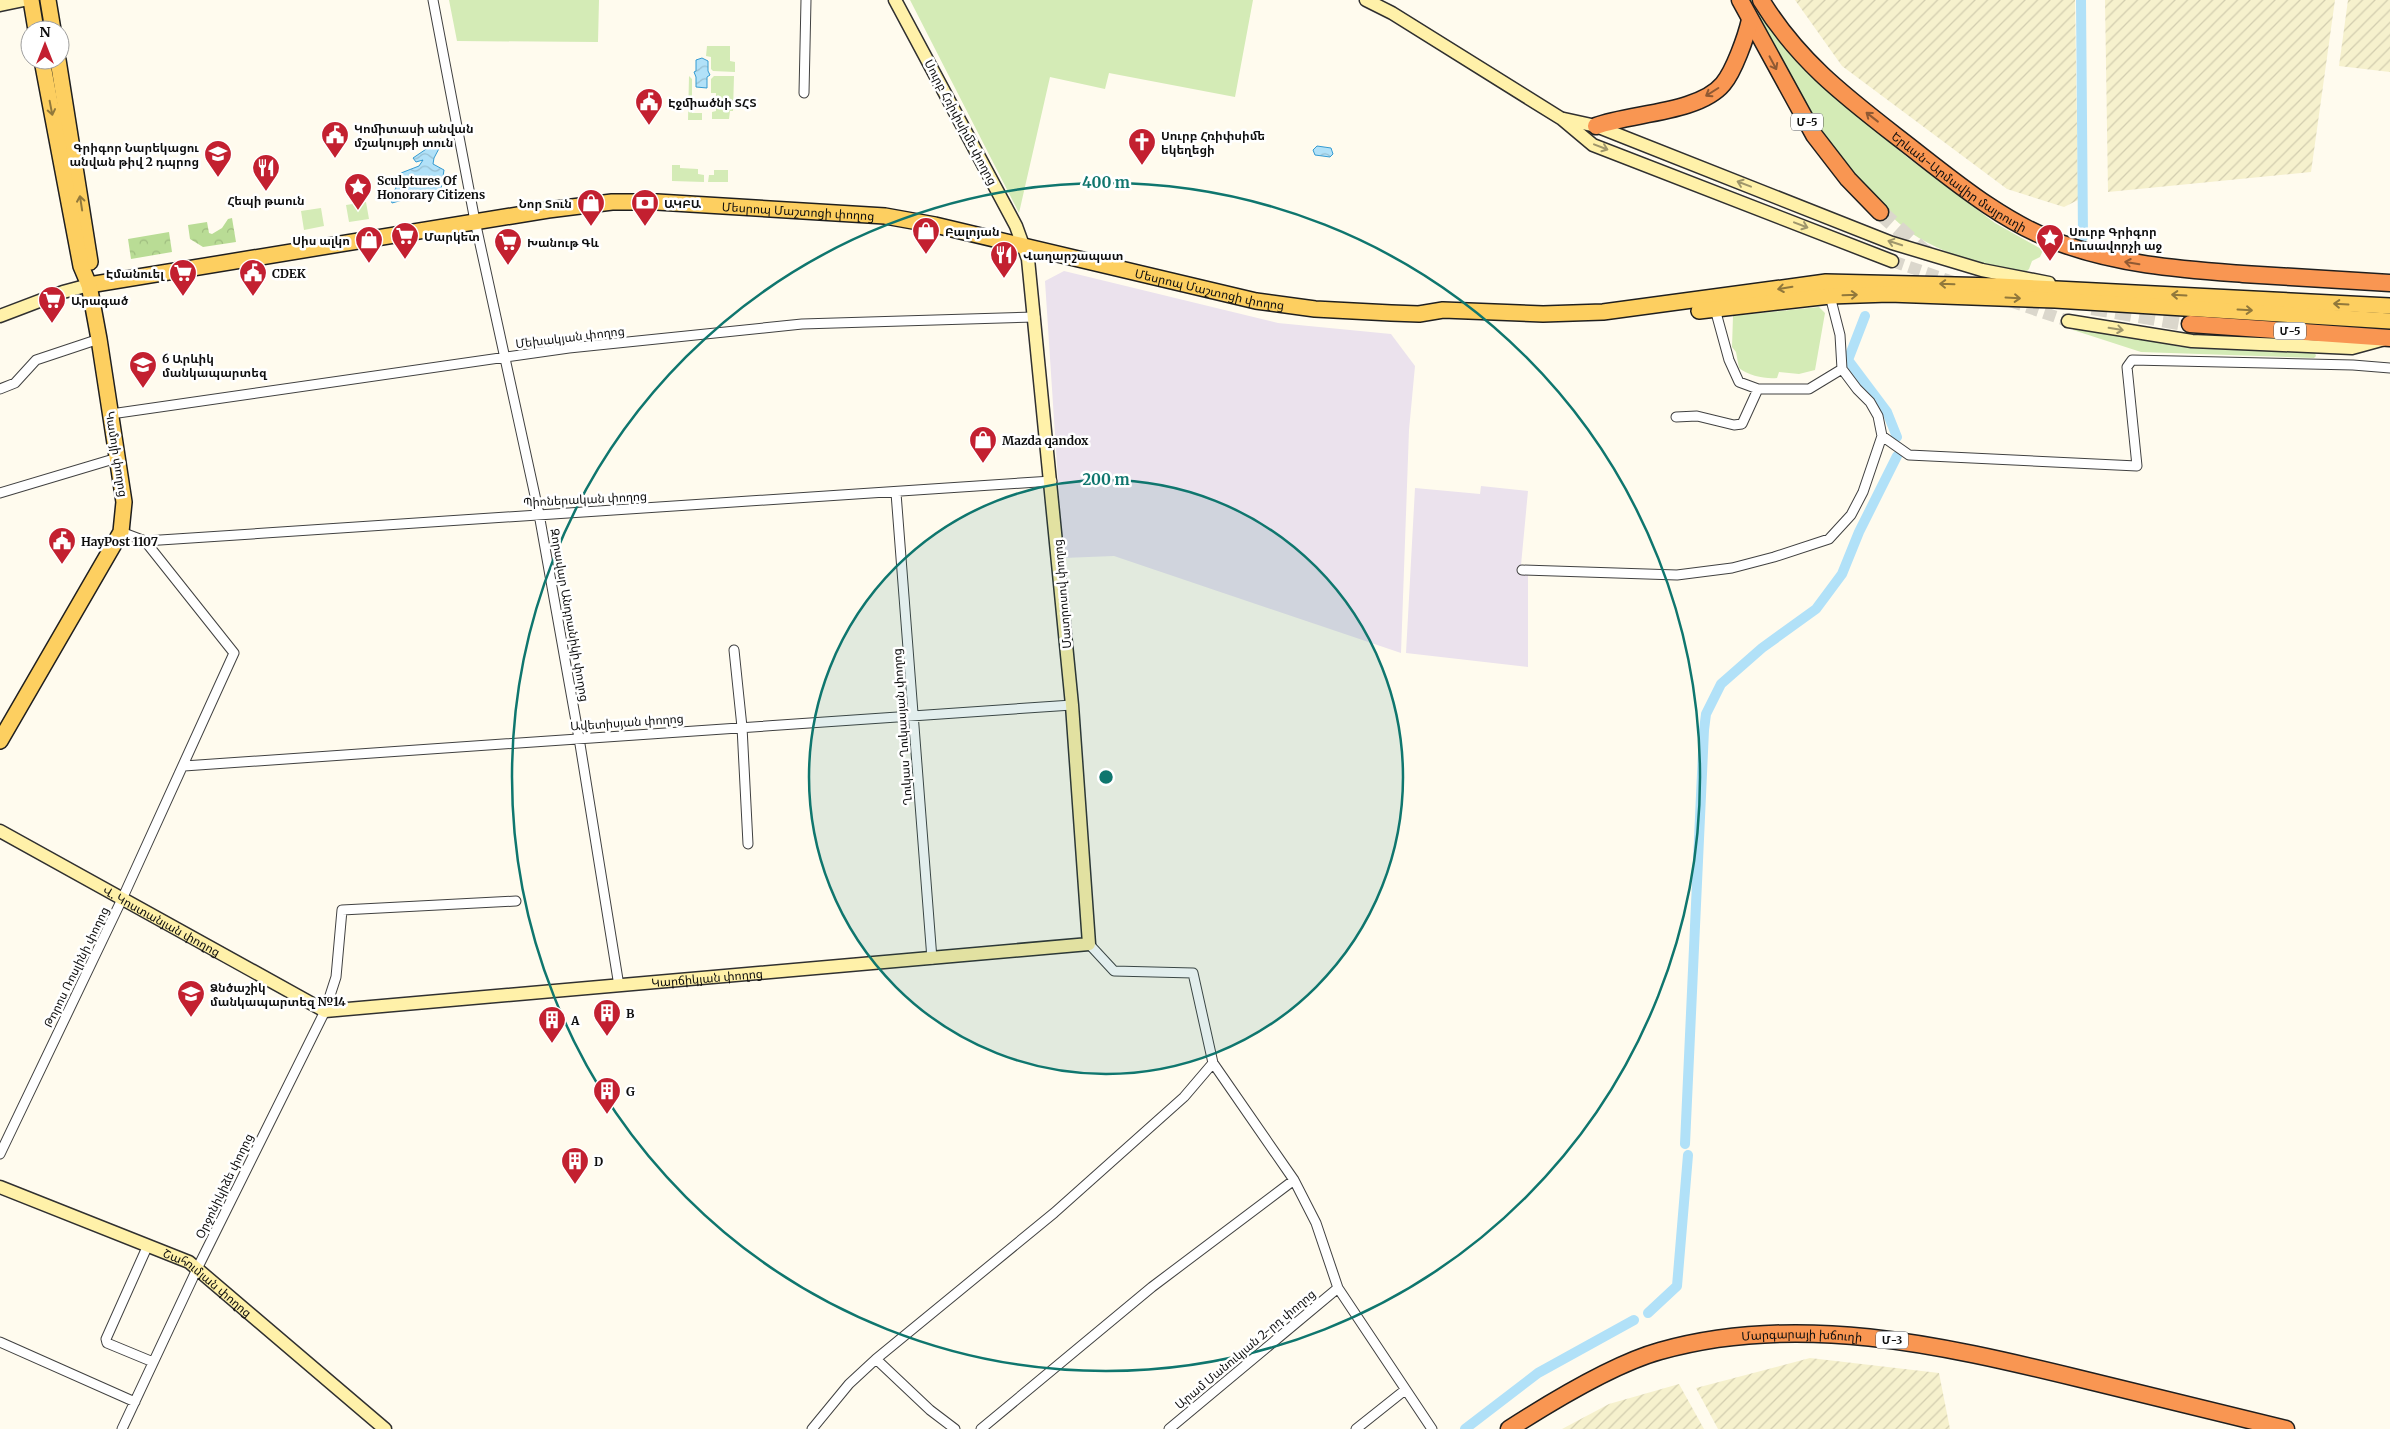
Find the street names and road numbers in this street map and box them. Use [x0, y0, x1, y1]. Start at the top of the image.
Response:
street label: Սուրբ Հռիփսիմե փողոց [921, 57, 1001, 187]
road number: Մ-5 [1791, 114, 1823, 130]
street label: Երևան-Արմավիր մայրուղի [1889, 128, 2030, 235]
street label: Մեսրոպ Մաշտոցի փողոց [721, 198, 875, 223]
street label: Մեսրոպ Մաշտոցի փողոց [1134, 265, 1285, 312]
road number: Մ-5 [2274, 322, 2306, 340]
street label: Մեխակյան փողոց [515, 323, 625, 351]
street label: Կամոյի փողոց [103, 410, 131, 498]
street label: Պիոներական փողոց [523, 488, 647, 510]
street label: Զորավար Անդրանիկի փողոց [547, 527, 593, 703]
street label: Մատրոսով փողոց [1050, 539, 1074, 649]
street label: Ղուկաս Ղուկասյան փողոց [889, 648, 915, 806]
street label: Ավետիսյան փողոց [570, 711, 684, 733]
street label: Վ. Կոստանյան փողոց [101, 882, 223, 959]
street label: Թորոս Ռոսլինի փողոց [40, 904, 112, 1030]
street label: Կարճիկյան փողոց [651, 965, 763, 990]
street label: Օրջոնիկիձե փողոց [192, 1131, 256, 1241]
street label: Շահումյան փողոց [161, 1245, 255, 1320]
street label: Արամ Մանուկյան 2-րդ փողոց [1172, 1286, 1318, 1412]
street label: Մարգարայի խճուղի [1741, 1326, 1863, 1344]
road number: Մ-3 [1876, 1332, 1908, 1348]

